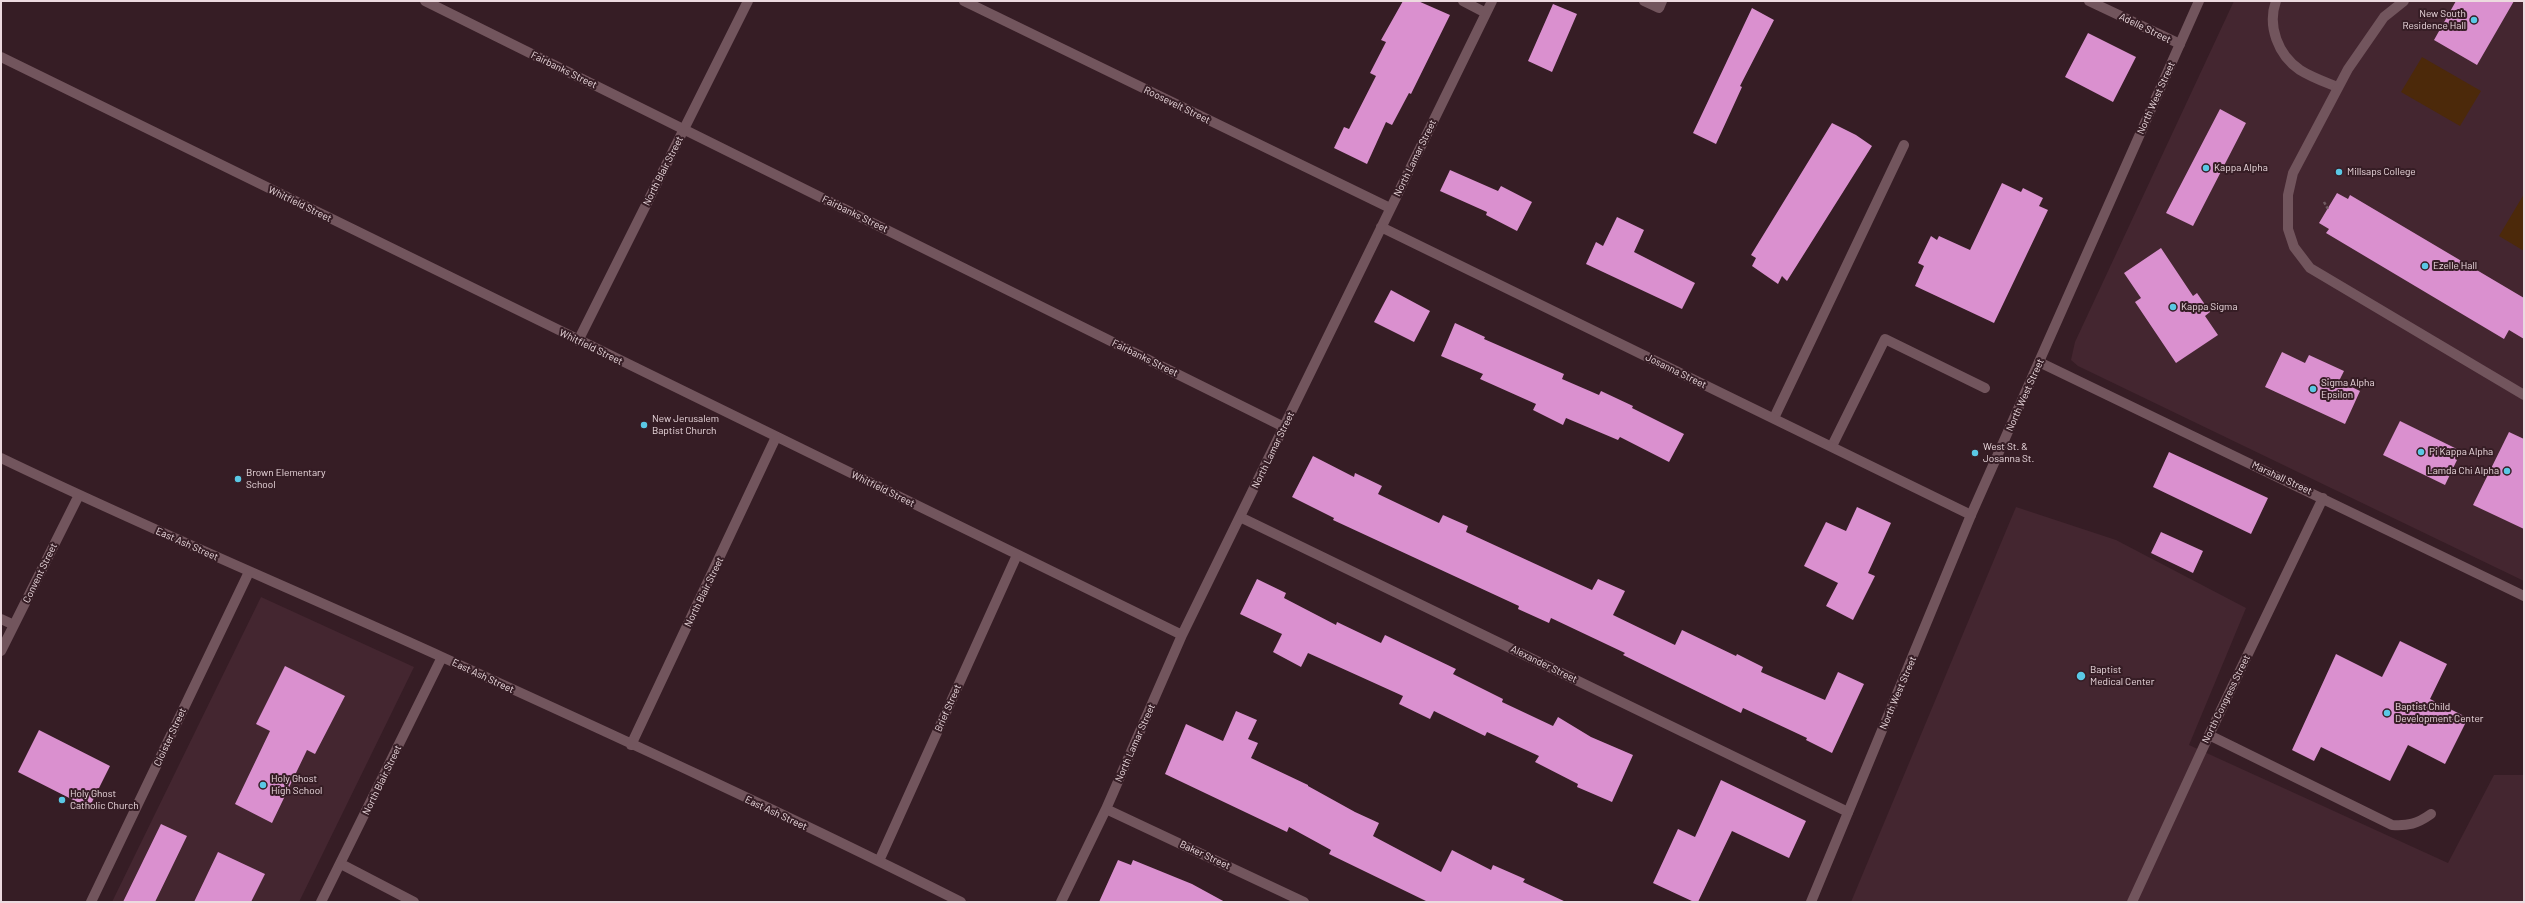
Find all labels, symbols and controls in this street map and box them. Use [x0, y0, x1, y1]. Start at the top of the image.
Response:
place label: New South Residence Hall [2402, 8, 2466, 32]
street label: Adelle Street [2117, 10, 2173, 46]
marker: New South Residence Hall [2469, 15, 2479, 25]
street label: Fairbanks Street [529, 49, 599, 91]
street label: North West Street [2135, 60, 2177, 136]
street label: Roosevelt Street [1142, 84, 1212, 126]
street label: North Lamar Street [1391, 118, 1439, 198]
street label: North Blair Street [640, 134, 686, 208]
place label: Kappa Alpha [2214, 162, 2268, 174]
marker: Kappa Alpha [2201, 163, 2211, 173]
place label: Millsaps College [2347, 166, 2416, 178]
marker: Millsaps College [2334, 167, 2344, 177]
street label: Whitfield Street [266, 184, 334, 224]
street label: Fairbanks Street [820, 193, 890, 235]
place label: Ezelle Hall [2433, 260, 2477, 272]
marker: Ezelle Hall [2420, 261, 2430, 271]
place label: Kappa Sigma [2181, 301, 2237, 313]
marker: Kappa Sigma [2168, 302, 2178, 312]
street label: Whitfield Street [557, 327, 625, 367]
street label: Fairbanks Street [1110, 337, 1180, 379]
street label: Josanna Street [1644, 351, 1708, 391]
street label: North West Street [2004, 357, 2046, 433]
place label: Sigma Alpha Epsilon [2321, 377, 2374, 400]
marker: Sigma Alpha Epsilon [2308, 384, 2318, 394]
street label: North Lamar Street [1249, 410, 1297, 490]
place label: New Jerusalem Baptist Church [652, 413, 719, 436]
marker: New Jerusalem Baptist Church [639, 420, 649, 430]
place label: West St. & Josanna St. [1983, 441, 2034, 464]
place label: Pi Kappa Alpha [2429, 446, 2493, 458]
marker: Pi Kappa Alpha [2416, 447, 2426, 457]
marker: West St. & Josanna St. [1970, 448, 1980, 458]
street label: Marshall Street [2250, 459, 2314, 497]
place label: Lamda Chi Alpha [2427, 465, 2499, 477]
marker: Lamda Chi Alpha [2502, 466, 2512, 476]
place label: Brown Elementary School [246, 467, 326, 490]
street label: Whitfield Street [849, 469, 917, 509]
marker: Brown Elementary School [233, 474, 243, 484]
street label: East Ash Street [154, 525, 220, 563]
street label: Convent Street [20, 541, 60, 605]
street label: North Blair Street [682, 555, 726, 629]
street label: Alexander Street [1509, 643, 1579, 685]
street label: North Congress Street [2199, 653, 2253, 745]
street label: North West Street [1877, 655, 1919, 731]
street label: East Ash Street [450, 656, 516, 696]
place label: Baptist Medical Center [2090, 664, 2154, 688]
marker: Baptist Medical Center [2075, 670, 2087, 682]
street label: Brief Street [932, 682, 964, 734]
place label: Baptist Child Development Center [2395, 701, 2483, 724]
street label: North Lamar Street [1112, 702, 1158, 784]
street label: Cloister Street [151, 706, 189, 768]
marker: Baptist Child Development Center [2382, 708, 2392, 718]
street label: North Blair Street [360, 743, 404, 817]
place label: Holy Ghost High School [271, 773, 322, 796]
marker: Holy Ghost High School [258, 780, 268, 790]
place label: Holy Ghost Catholic Church [70, 788, 139, 812]
street label: East Ash Street [743, 793, 809, 833]
marker: Holy Ghost Catholic Church [57, 795, 67, 805]
street label: Baker Street [1178, 838, 1232, 872]

